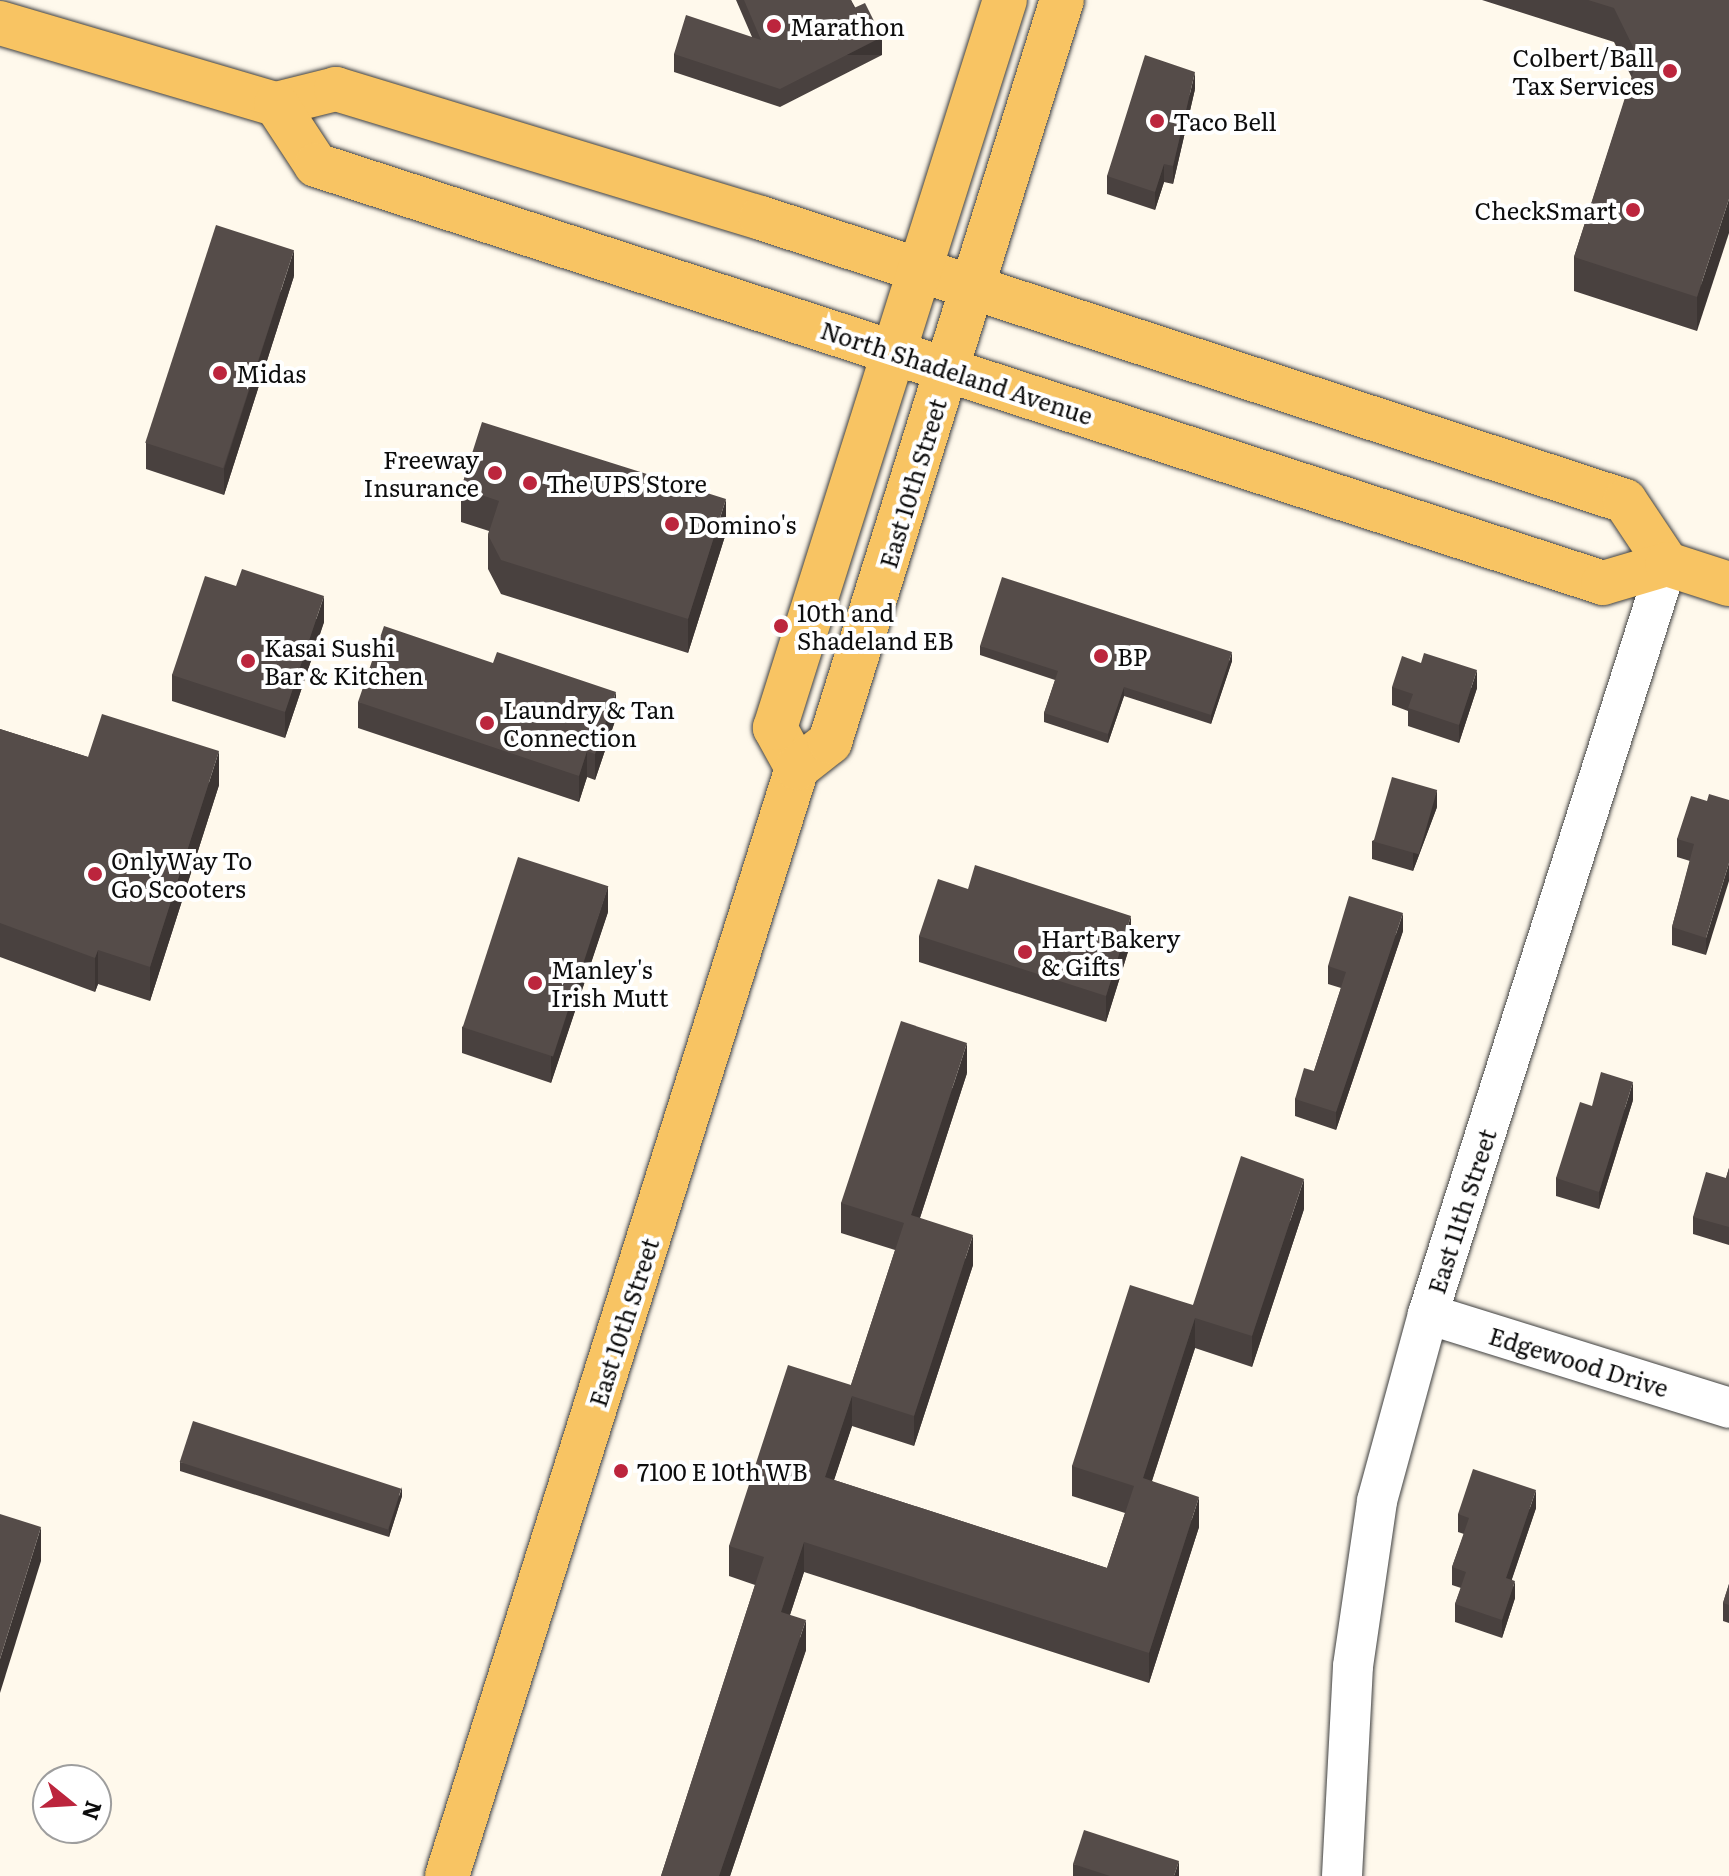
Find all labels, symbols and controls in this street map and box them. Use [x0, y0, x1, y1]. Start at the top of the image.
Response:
place label: Marathon [790, 12, 905, 40]
marker: Marathon [765, 17, 783, 35]
place label: Colbert/Ball Tax Services [1512, 43, 1654, 99]
marker: Colbert/Ball Tax Services [1661, 62, 1679, 80]
place label: Taco Bell [1173, 107, 1277, 135]
marker: Taco Bell [1148, 112, 1166, 130]
place label: CheckSmart [1474, 196, 1617, 224]
marker: CheckSmart [1624, 201, 1642, 219]
street label: North Shadeland Avenue [817, 314, 1097, 430]
place label: Midas [236, 359, 306, 387]
marker: Midas [211, 364, 229, 382]
street label: East 10th Street [873, 395, 951, 571]
place label: Freeway Insurance [363, 445, 479, 501]
marker: Freeway Insurance [486, 464, 504, 482]
place label: The UPS Store [546, 469, 707, 497]
marker: The UPS Store [521, 474, 539, 492]
place label: Domino's [688, 510, 796, 538]
marker: Domino's [663, 515, 681, 533]
place label: 10th and Shadeland EB [797, 598, 954, 654]
marker: 10th and Shadeland EB [772, 617, 790, 635]
place label: Kasai Sushi Bar & Kitchen [264, 633, 424, 689]
place label: BP [1117, 642, 1147, 670]
marker: BP [1092, 647, 1110, 665]
marker: Kasai Sushi Bar & Kitchen [239, 652, 257, 670]
place label: Laundry & Tan Connection [503, 695, 675, 751]
marker: Laundry & Tan Connection [478, 714, 496, 732]
place label: OnlyWay To Go Scooters [111, 846, 252, 902]
marker: OnlyWay To Go Scooters [86, 865, 104, 883]
place label: Hart Bakery & Gifts [1041, 924, 1180, 980]
marker: Hart Bakery & Gifts [1016, 943, 1034, 961]
place label: Manley's Irish Mutt [551, 955, 668, 1011]
marker: Manley's Irish Mutt [526, 974, 544, 992]
street label: East 11th Street [1421, 1125, 1501, 1297]
street label: East 10th Street [582, 1234, 664, 1410]
street label: Edgewood Drive [1486, 1320, 1672, 1402]
place label: 7100 E 10th WB [637, 1457, 808, 1485]
marker: 7100 E 10th WB [612, 1462, 630, 1480]
north arrow [32, 1764, 112, 1844]
text: N [75, 1797, 112, 1825]

